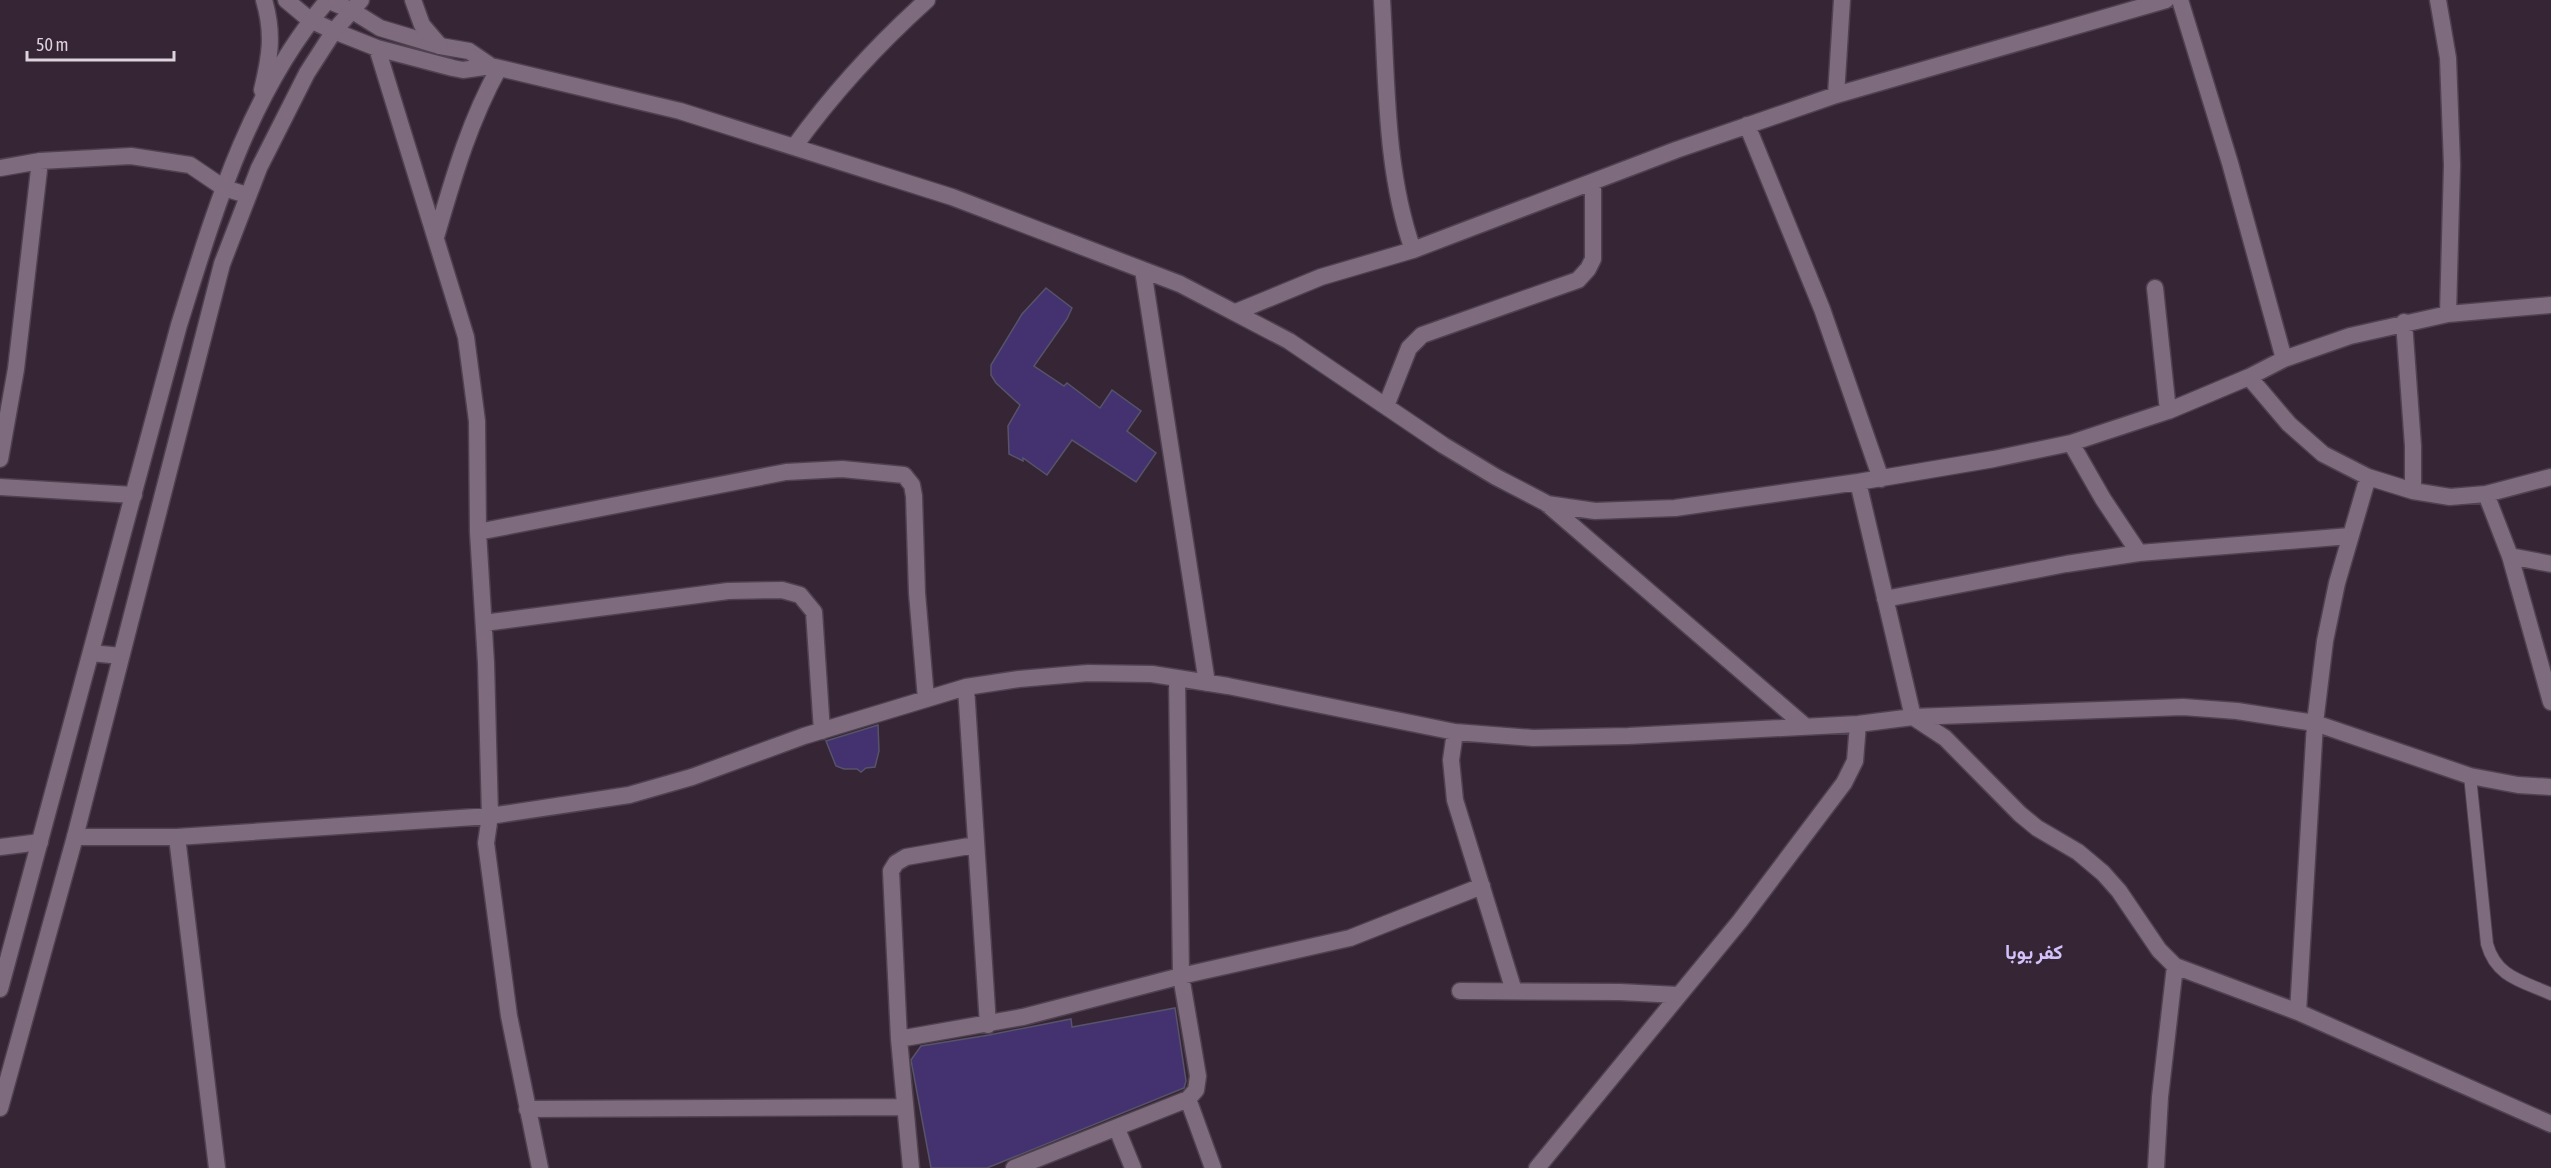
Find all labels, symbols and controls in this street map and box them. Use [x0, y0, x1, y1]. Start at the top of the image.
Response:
scale bar [27, 24, 174, 62]
text: 50 m [36, 34, 68, 55]
district label: كفر يوبا [2005, 940, 2063, 965]

